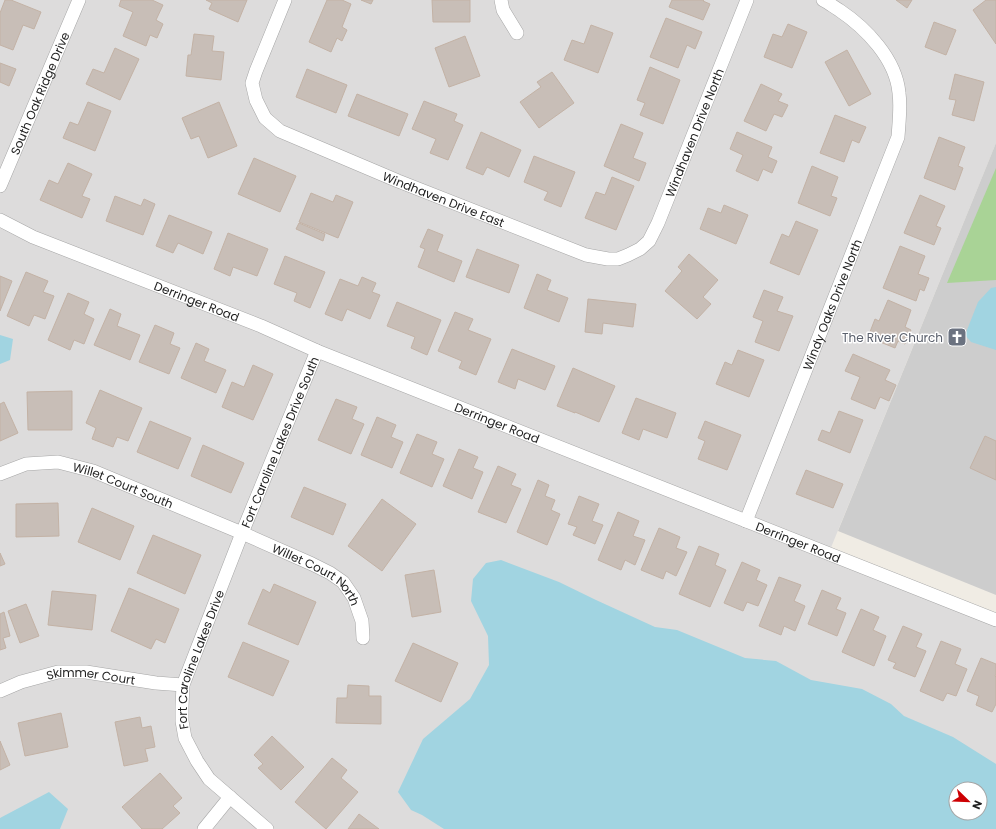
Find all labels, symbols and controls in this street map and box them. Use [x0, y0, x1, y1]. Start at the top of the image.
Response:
street label: South Oak Ridge Drive [6, 29, 73, 157]
street label: Windhaven Drive North [661, 66, 727, 200]
street label: Windhaven Drive East [380, 167, 507, 231]
street label: Windy Oaks Drive North [798, 236, 865, 372]
street label: Derringer Road [152, 277, 242, 325]
church icon: The River Church [946, 326, 968, 348]
place label: The River Church [842, 329, 943, 346]
street label: Fort Caroline Lakes Drive South [237, 354, 322, 530]
street label: Derringer Road [452, 398, 542, 447]
street label: Willet Court South [71, 458, 176, 512]
street label: Derringer Road [753, 517, 843, 566]
street label: Willet Court North [270, 539, 364, 608]
street label: Fort Caroline Lakes Drive [173, 587, 228, 731]
street label: Skimmer Court [44, 663, 136, 688]
north arrow [948, 781, 988, 821]
text: N [968, 798, 986, 812]

